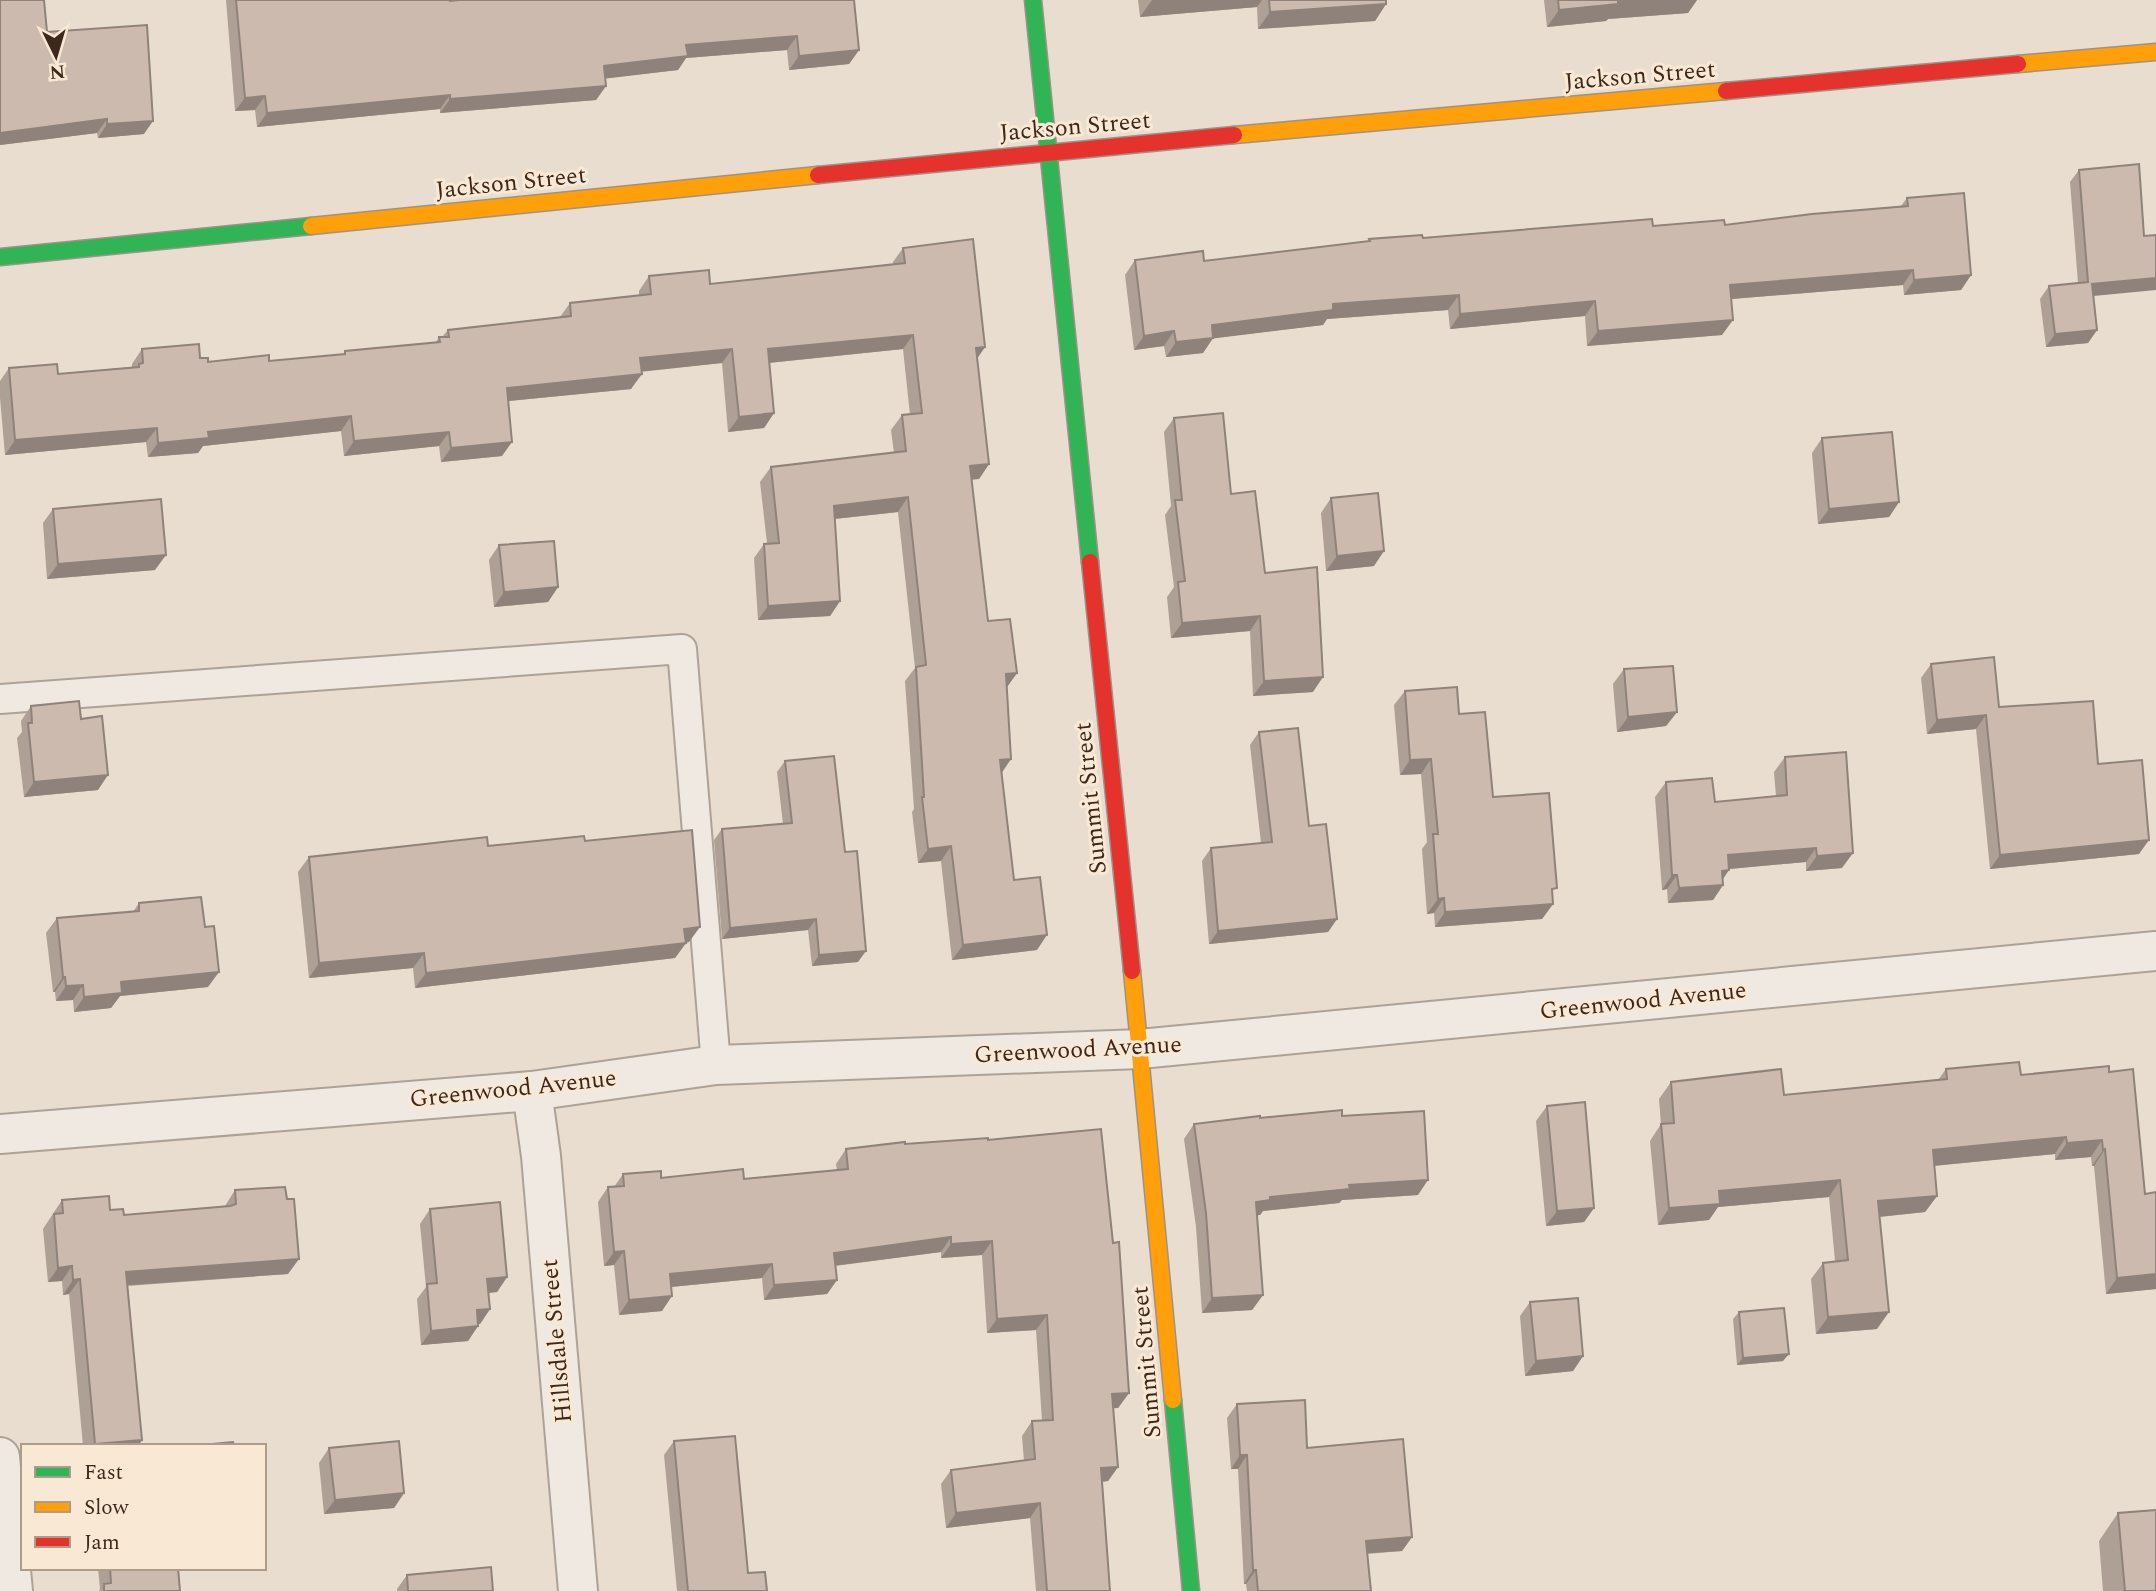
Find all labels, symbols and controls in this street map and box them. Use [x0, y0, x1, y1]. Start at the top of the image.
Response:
north arrow [21, 21, 91, 91]
street label: Jackson Street [1563, 51, 1717, 101]
text: N [48, 56, 66, 87]
street label: Jackson Street [998, 102, 1152, 152]
street label: Jackson Street [434, 157, 588, 209]
street label: Summit Street [1065, 720, 1117, 876]
street label: Greenwood Avenue [1538, 972, 1748, 1030]
street label: Greenwood Avenue [973, 1027, 1183, 1073]
street label: Greenwood Avenue [408, 1060, 618, 1118]
street label: Hillsdale Street [532, 1258, 582, 1424]
street label: Summit Street [1122, 1285, 1172, 1439]
legend [21, 1444, 266, 1570]
text: Fast [84, 1457, 123, 1489]
text: Slow [84, 1492, 130, 1524]
text: Jam [84, 1527, 120, 1559]

